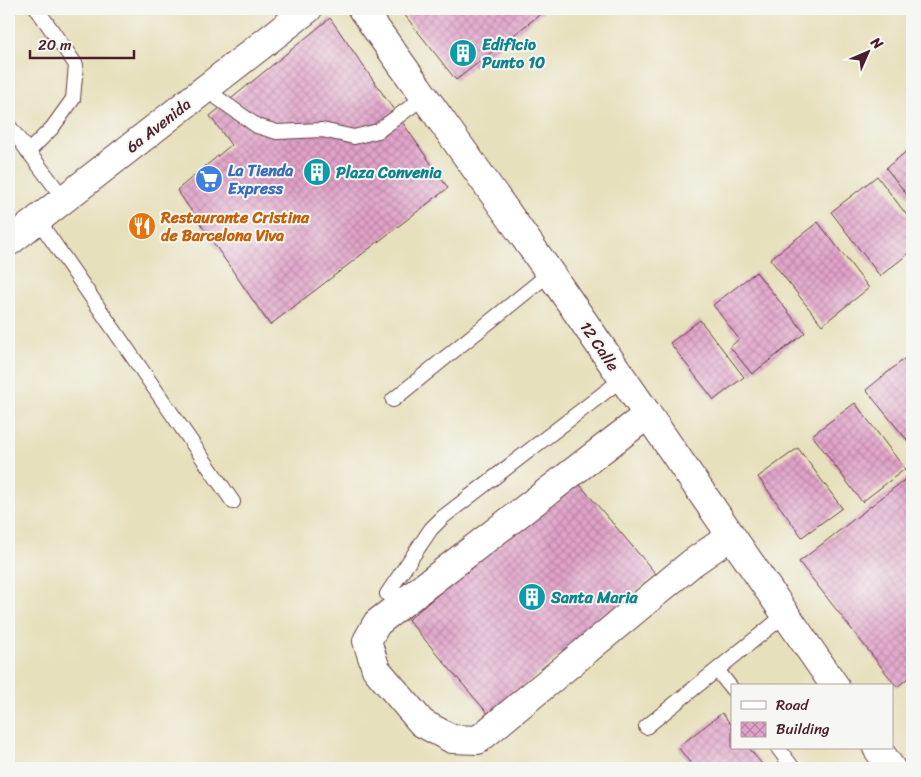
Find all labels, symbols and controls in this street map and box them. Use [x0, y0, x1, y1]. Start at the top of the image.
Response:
scale bar [30, 28, 134, 60]
north arrow [844, 28, 894, 78]
place label: Edificio Punto 10 [482, 30, 545, 77]
text: N [864, 30, 889, 56]
text: 20 m [38, 32, 72, 58]
building icon: Edificio Punto 10 [448, 38, 478, 68]
street label: 6a Avenida [119, 90, 198, 161]
place label: La Tienda Express [228, 156, 293, 203]
building icon: Plaza Convenia [302, 157, 332, 187]
place label: Plaza Convenia [336, 158, 442, 187]
supermarket icon: La Tienda Express [194, 164, 224, 194]
place label: Restaurante Cristina de Barcelona Viva [160, 203, 310, 250]
restaurant icon: Restaurante Cristina de Barcelona Viva [127, 211, 157, 241]
street label: 12 Calle [572, 315, 627, 377]
building icon: Santa Maria [517, 582, 547, 612]
place label: Santa Maria [550, 583, 639, 612]
legend [731, 684, 894, 750]
text: Road [776, 692, 809, 718]
text: Building [776, 716, 830, 742]

